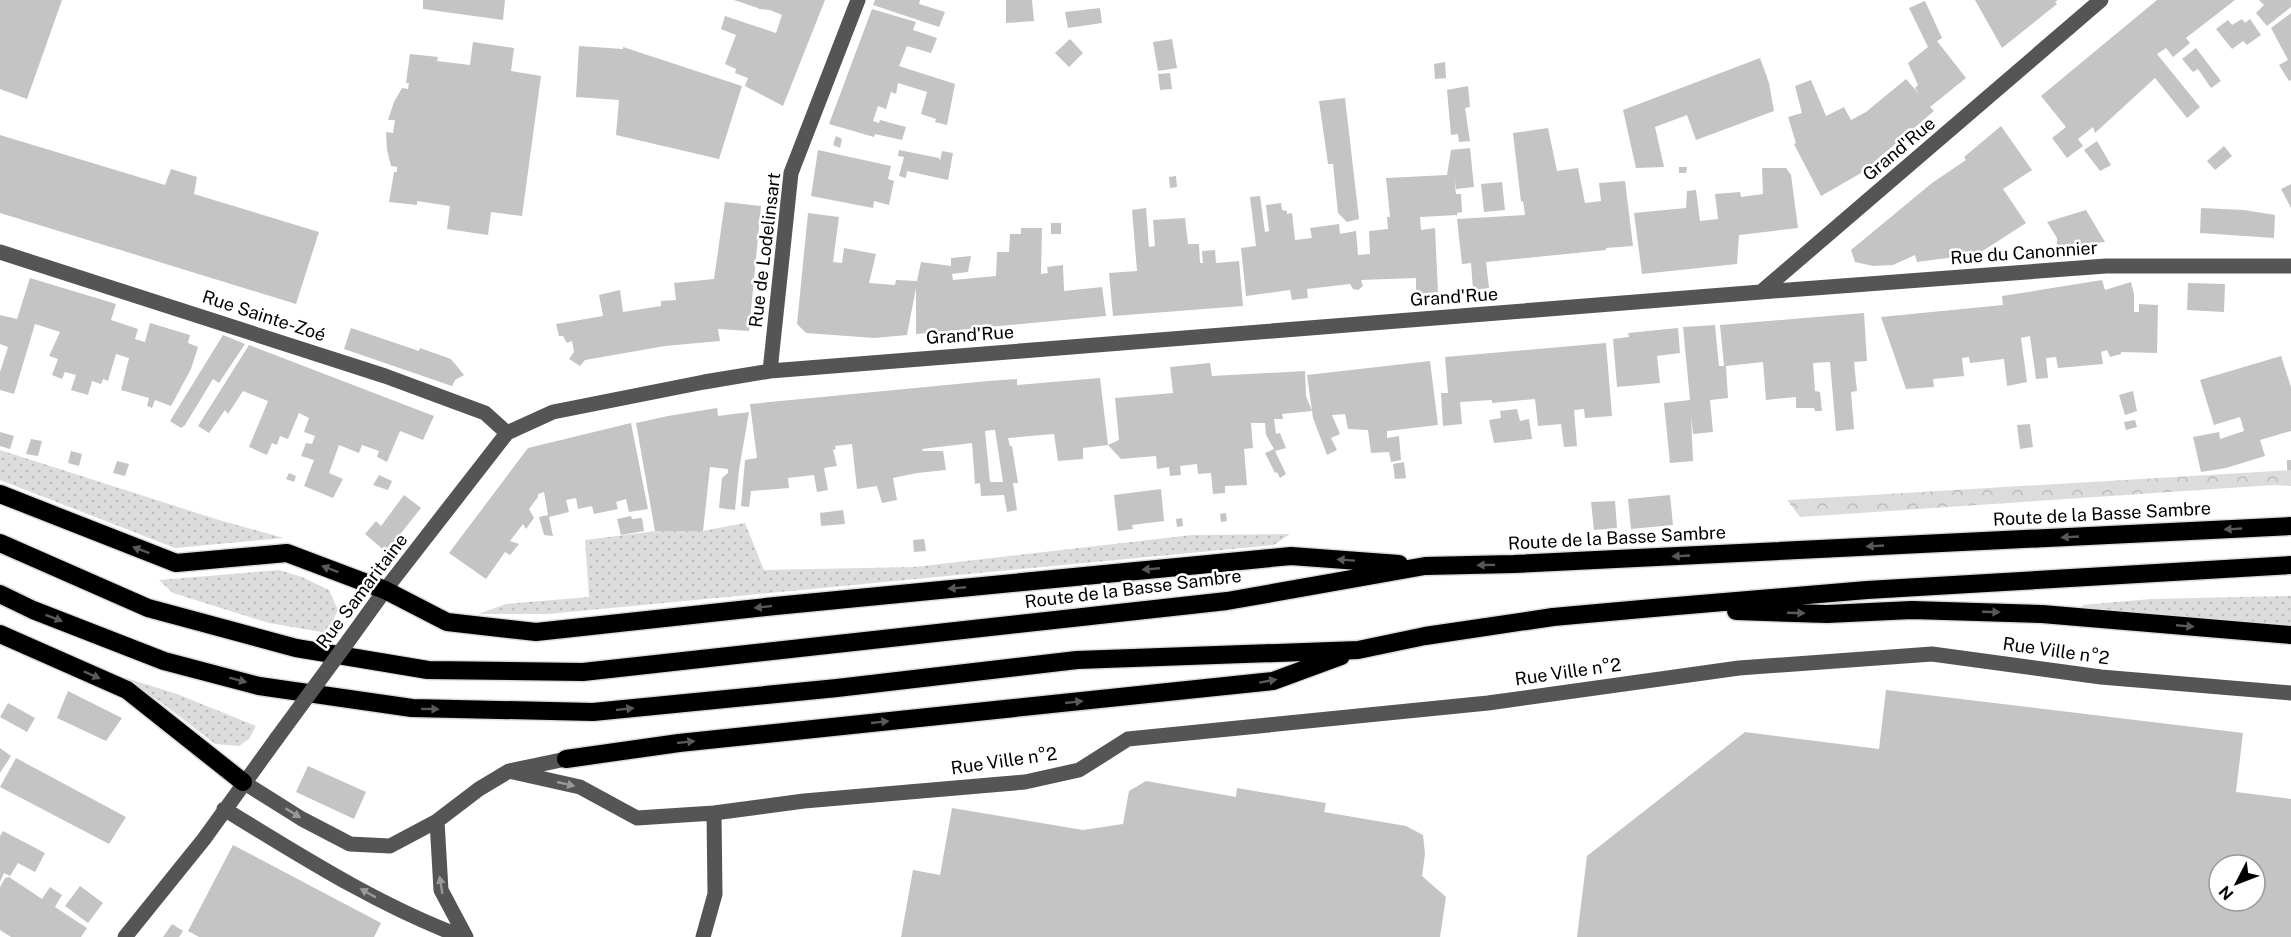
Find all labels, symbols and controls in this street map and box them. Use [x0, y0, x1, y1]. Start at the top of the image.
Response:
street label: Grand'Rue [1858, 112, 1939, 185]
street label: Rue de Lodelinsart [745, 171, 784, 329]
street label: Rue du Canonnier [1950, 237, 2098, 268]
street label: Grand'Rue [1409, 283, 1499, 310]
street label: Rue Sainte-Zoé [200, 286, 328, 345]
street label: Grand'Rue [925, 321, 1015, 348]
street label: Route de la Basse Sambre [1992, 497, 2212, 530]
street label: Route de la Basse Sambre [1507, 521, 1727, 554]
one-way arrow [2223, 524, 2242, 533]
street label: Rue Samaritaine [312, 529, 411, 652]
one-way arrow [2061, 532, 2080, 541]
one-way arrow [1866, 542, 1885, 551]
one-way arrow [132, 544, 150, 554]
one-way arrow [1671, 551, 1690, 560]
one-way arrow [1336, 555, 1355, 565]
one-way arrow [1476, 560, 1495, 569]
one-way arrow [321, 564, 339, 573]
one-way arrow [1142, 564, 1161, 574]
street label: Route de la Basse Sambre [1023, 565, 1243, 612]
one-way arrow [948, 583, 967, 593]
one-way arrow [754, 602, 773, 612]
one-way arrow [1786, 608, 1805, 617]
one-way arrow [1981, 608, 2000, 617]
one-way arrow [45, 613, 63, 623]
one-way arrow [2176, 621, 2195, 631]
street label: Rue Ville n°2 [2001, 633, 2111, 668]
street label: Rue Ville n°2 [1513, 654, 1623, 689]
one-way arrow [83, 670, 101, 680]
one-way arrow [229, 676, 247, 686]
one-way arrow [1259, 676, 1278, 685]
one-way arrow [1065, 697, 1084, 707]
one-way arrow [421, 704, 440, 714]
one-way arrow [616, 704, 635, 714]
one-way arrow [871, 717, 890, 727]
one-way arrow [677, 737, 696, 747]
street label: Rue Ville n°2 [949, 743, 1059, 778]
one-way arrow [557, 779, 575, 789]
one-way arrow [284, 808, 301, 819]
north arrow [2207, 853, 2267, 913]
one-way arrow [437, 875, 446, 894]
text: N [2215, 882, 2237, 904]
one-way arrow [359, 888, 376, 898]

